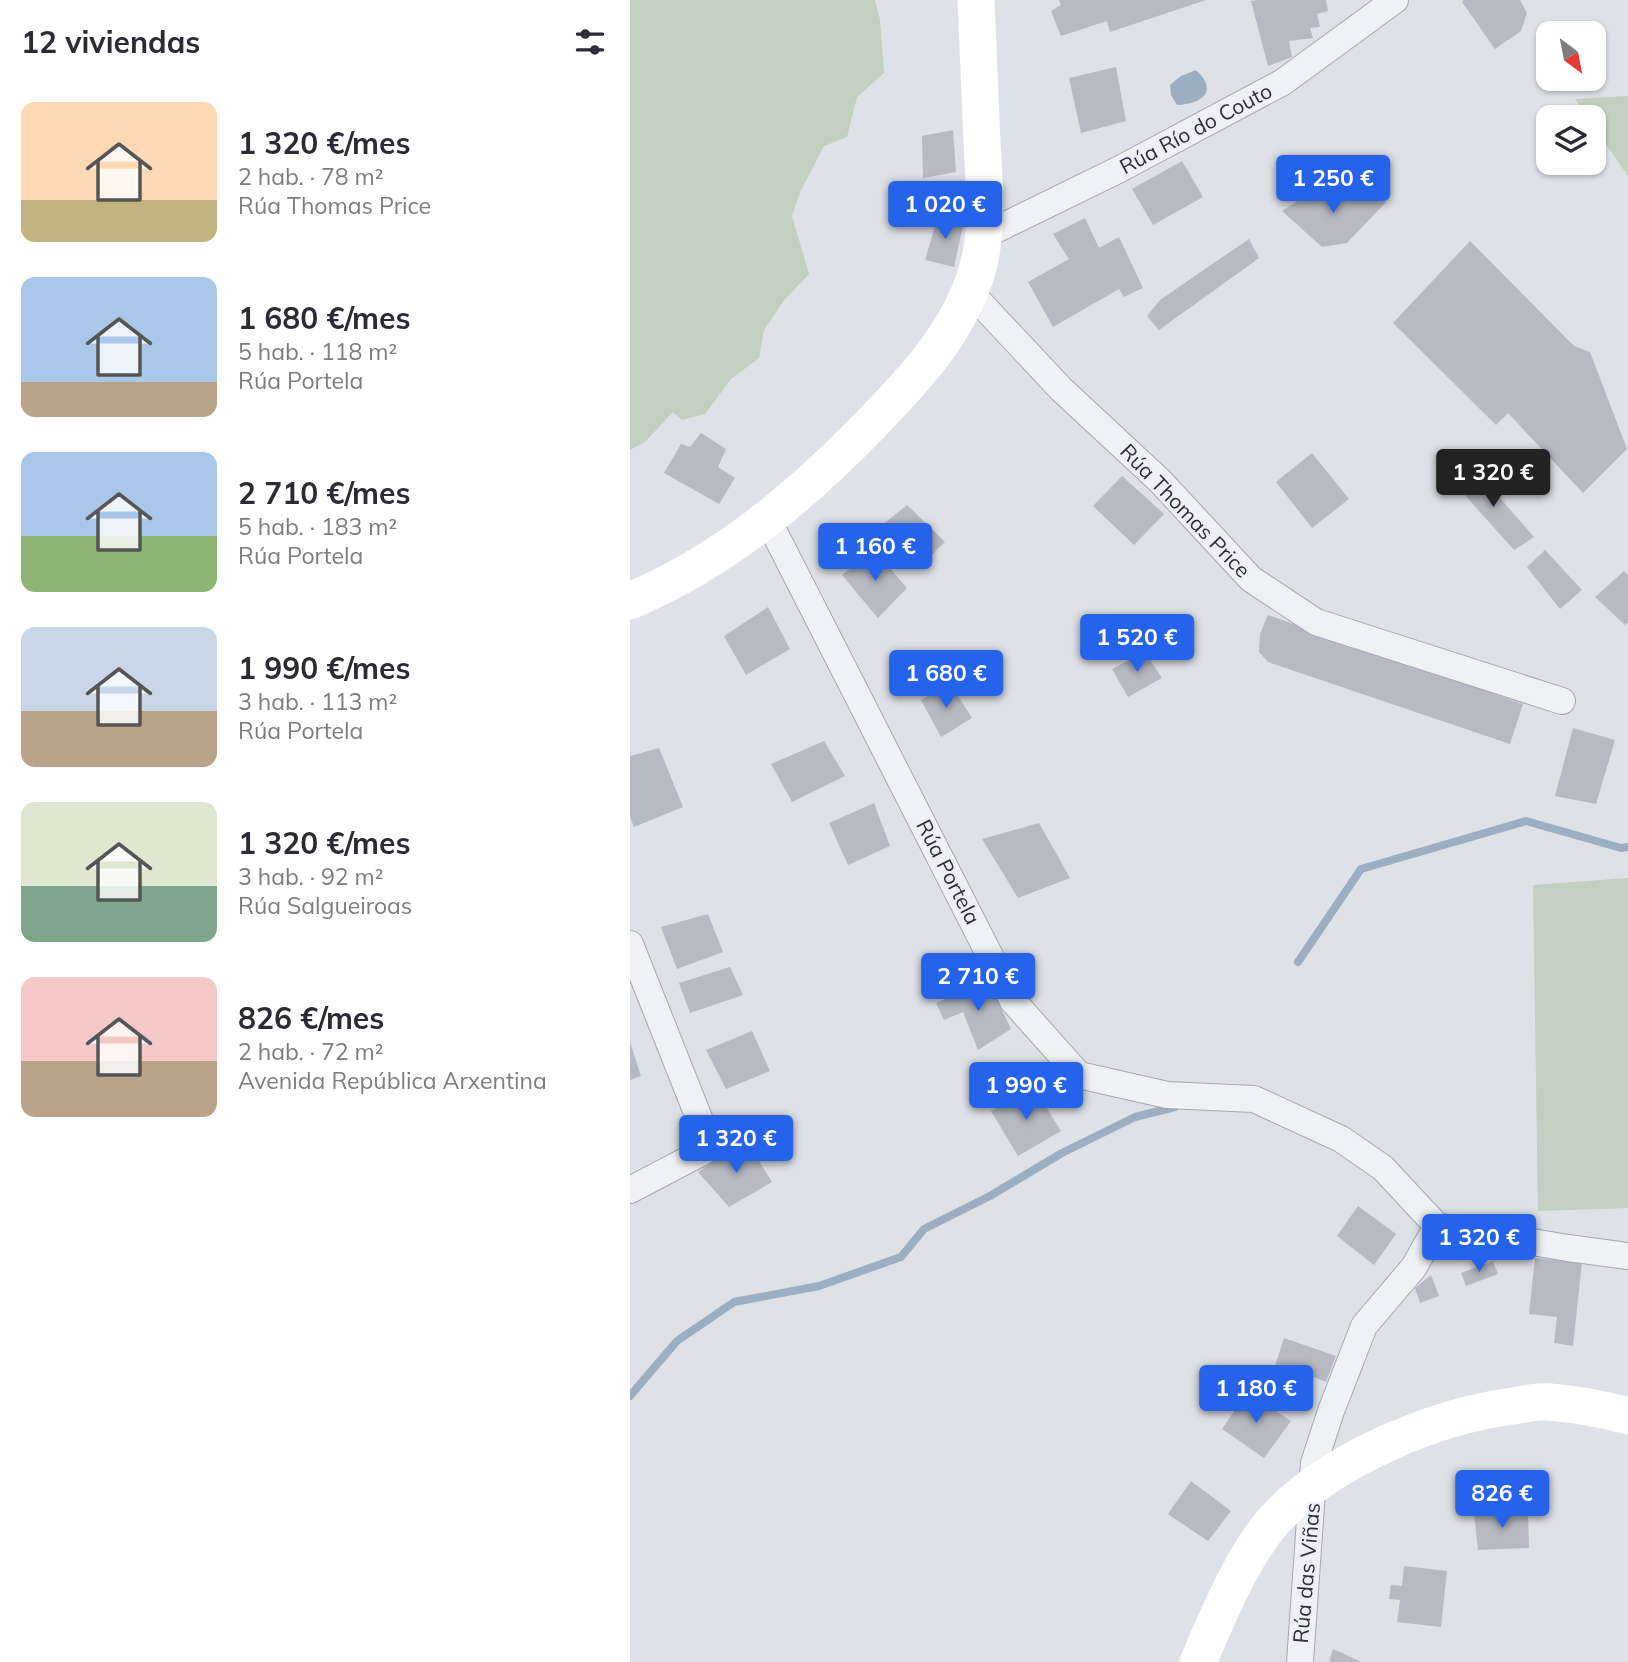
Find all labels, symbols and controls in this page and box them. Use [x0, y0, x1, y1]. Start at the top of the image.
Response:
north arrow [1536, 21, 1606, 91]
map controls [1536, 21, 1606, 175]
text: 12 viviendas [21, 23, 200, 61]
icon: filters [571, 23, 609, 61]
street label: Rúa Río do Couto [1115, 77, 1276, 179]
button: layers [1536, 105, 1606, 175]
text: 1 320 €/mes [238, 124, 411, 162]
icon: home [77, 130, 161, 214]
pin: 1 250 € [1268, 156, 1398, 215]
text: 2 hab. · 78 m² [238, 162, 383, 191]
text: 1 250 € [1292, 163, 1374, 192]
pin: 1 020 € [880, 182, 1010, 241]
text: 1 020 € [904, 189, 986, 218]
text: Rúa Thomas Price [238, 191, 431, 220]
text: 1 680 €/mes [238, 299, 411, 337]
icon: home [77, 305, 161, 389]
text: 5 hab. · 118 m² [238, 337, 397, 366]
text: Rúa Portela [238, 366, 363, 395]
street label: Rúa Thomas Price [1115, 438, 1256, 583]
pin: 1 320 € [1428, 449, 1558, 509]
text: 1 320 € [1452, 457, 1534, 486]
text: 2 710 €/mes [238, 474, 411, 512]
icon: home [77, 480, 161, 564]
text: 5 hab. · 183 m² [238, 512, 397, 541]
pin: 1 160 € [810, 524, 940, 583]
text: 1 160 € [834, 531, 916, 560]
text: Rúa Portela [238, 541, 363, 570]
pin: 1 520 € [1072, 614, 1202, 674]
text: 1 520 € [1096, 622, 1178, 651]
text: 1 990 €/mes [238, 649, 411, 687]
pin: 1 680 € [881, 650, 1011, 710]
icon: home [77, 655, 161, 739]
text: 1 680 € [905, 658, 987, 687]
text: 3 hab. · 113 m² [238, 687, 397, 716]
text: Rúa Portela [238, 716, 363, 745]
street label: Rúa Portela [911, 815, 986, 928]
text: 1 320 €/mes [238, 824, 411, 862]
icon: home [77, 830, 161, 914]
text: 3 hab. · 92 m² [238, 862, 383, 891]
text: Rúa Salgueiroas [238, 891, 412, 920]
pin: 2 710 € [913, 954, 1043, 1013]
text: 2 710 € [937, 961, 1019, 990]
text: 826 €/mes [238, 999, 384, 1037]
icon: home [77, 1005, 161, 1089]
text: 2 hab. · 72 m² [238, 1037, 383, 1066]
pin: 1 990 € [961, 1062, 1091, 1122]
text: Avenida República Arxentina [238, 1066, 547, 1095]
text: 1 990 € [985, 1070, 1067, 1099]
pin: 1 320 € [671, 1116, 801, 1175]
text: 1 320 € [695, 1123, 777, 1152]
pin: 1 320 € [1414, 1214, 1544, 1274]
text: 1 320 € [1438, 1222, 1520, 1251]
pin: 1 180 € [1191, 1366, 1321, 1425]
text: 1 180 € [1215, 1373, 1297, 1402]
pin: 826 € [1453, 1470, 1551, 1530]
text: 826 € [1471, 1478, 1533, 1507]
street label: Rúa das Viñas [1287, 1502, 1325, 1644]

